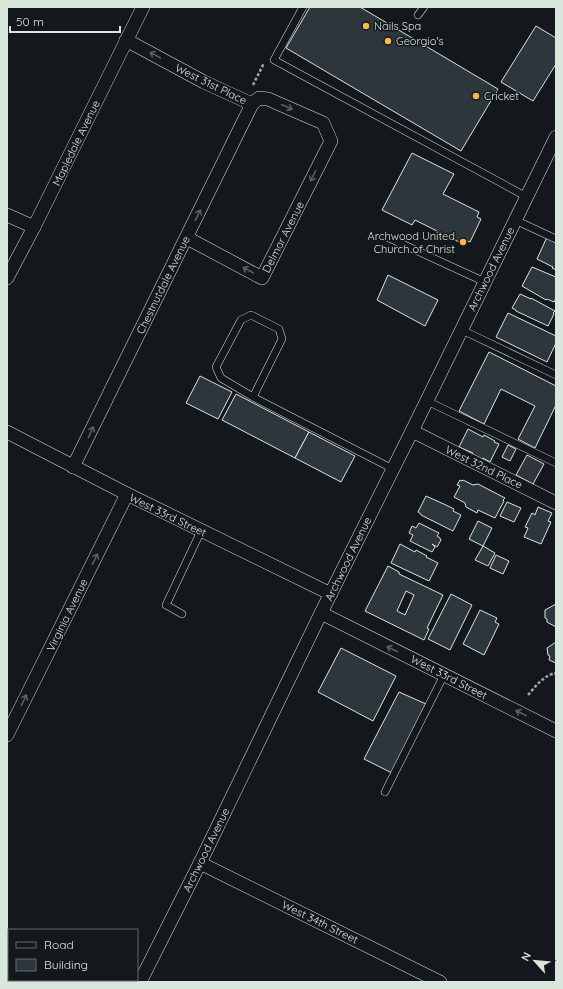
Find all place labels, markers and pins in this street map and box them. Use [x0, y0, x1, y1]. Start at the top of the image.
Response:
place label: Nails Spa [374, 19, 421, 33]
marker: Nails Spa [361, 21, 371, 31]
place label: Georgio's [396, 34, 444, 48]
marker: Georgio's [383, 36, 393, 46]
place label: Cricket [484, 89, 519, 103]
marker: Cricket [471, 91, 481, 101]
place label: Archwood United Church of Christ [368, 229, 455, 256]
marker: Archwood United Church of Christ [458, 237, 468, 247]

